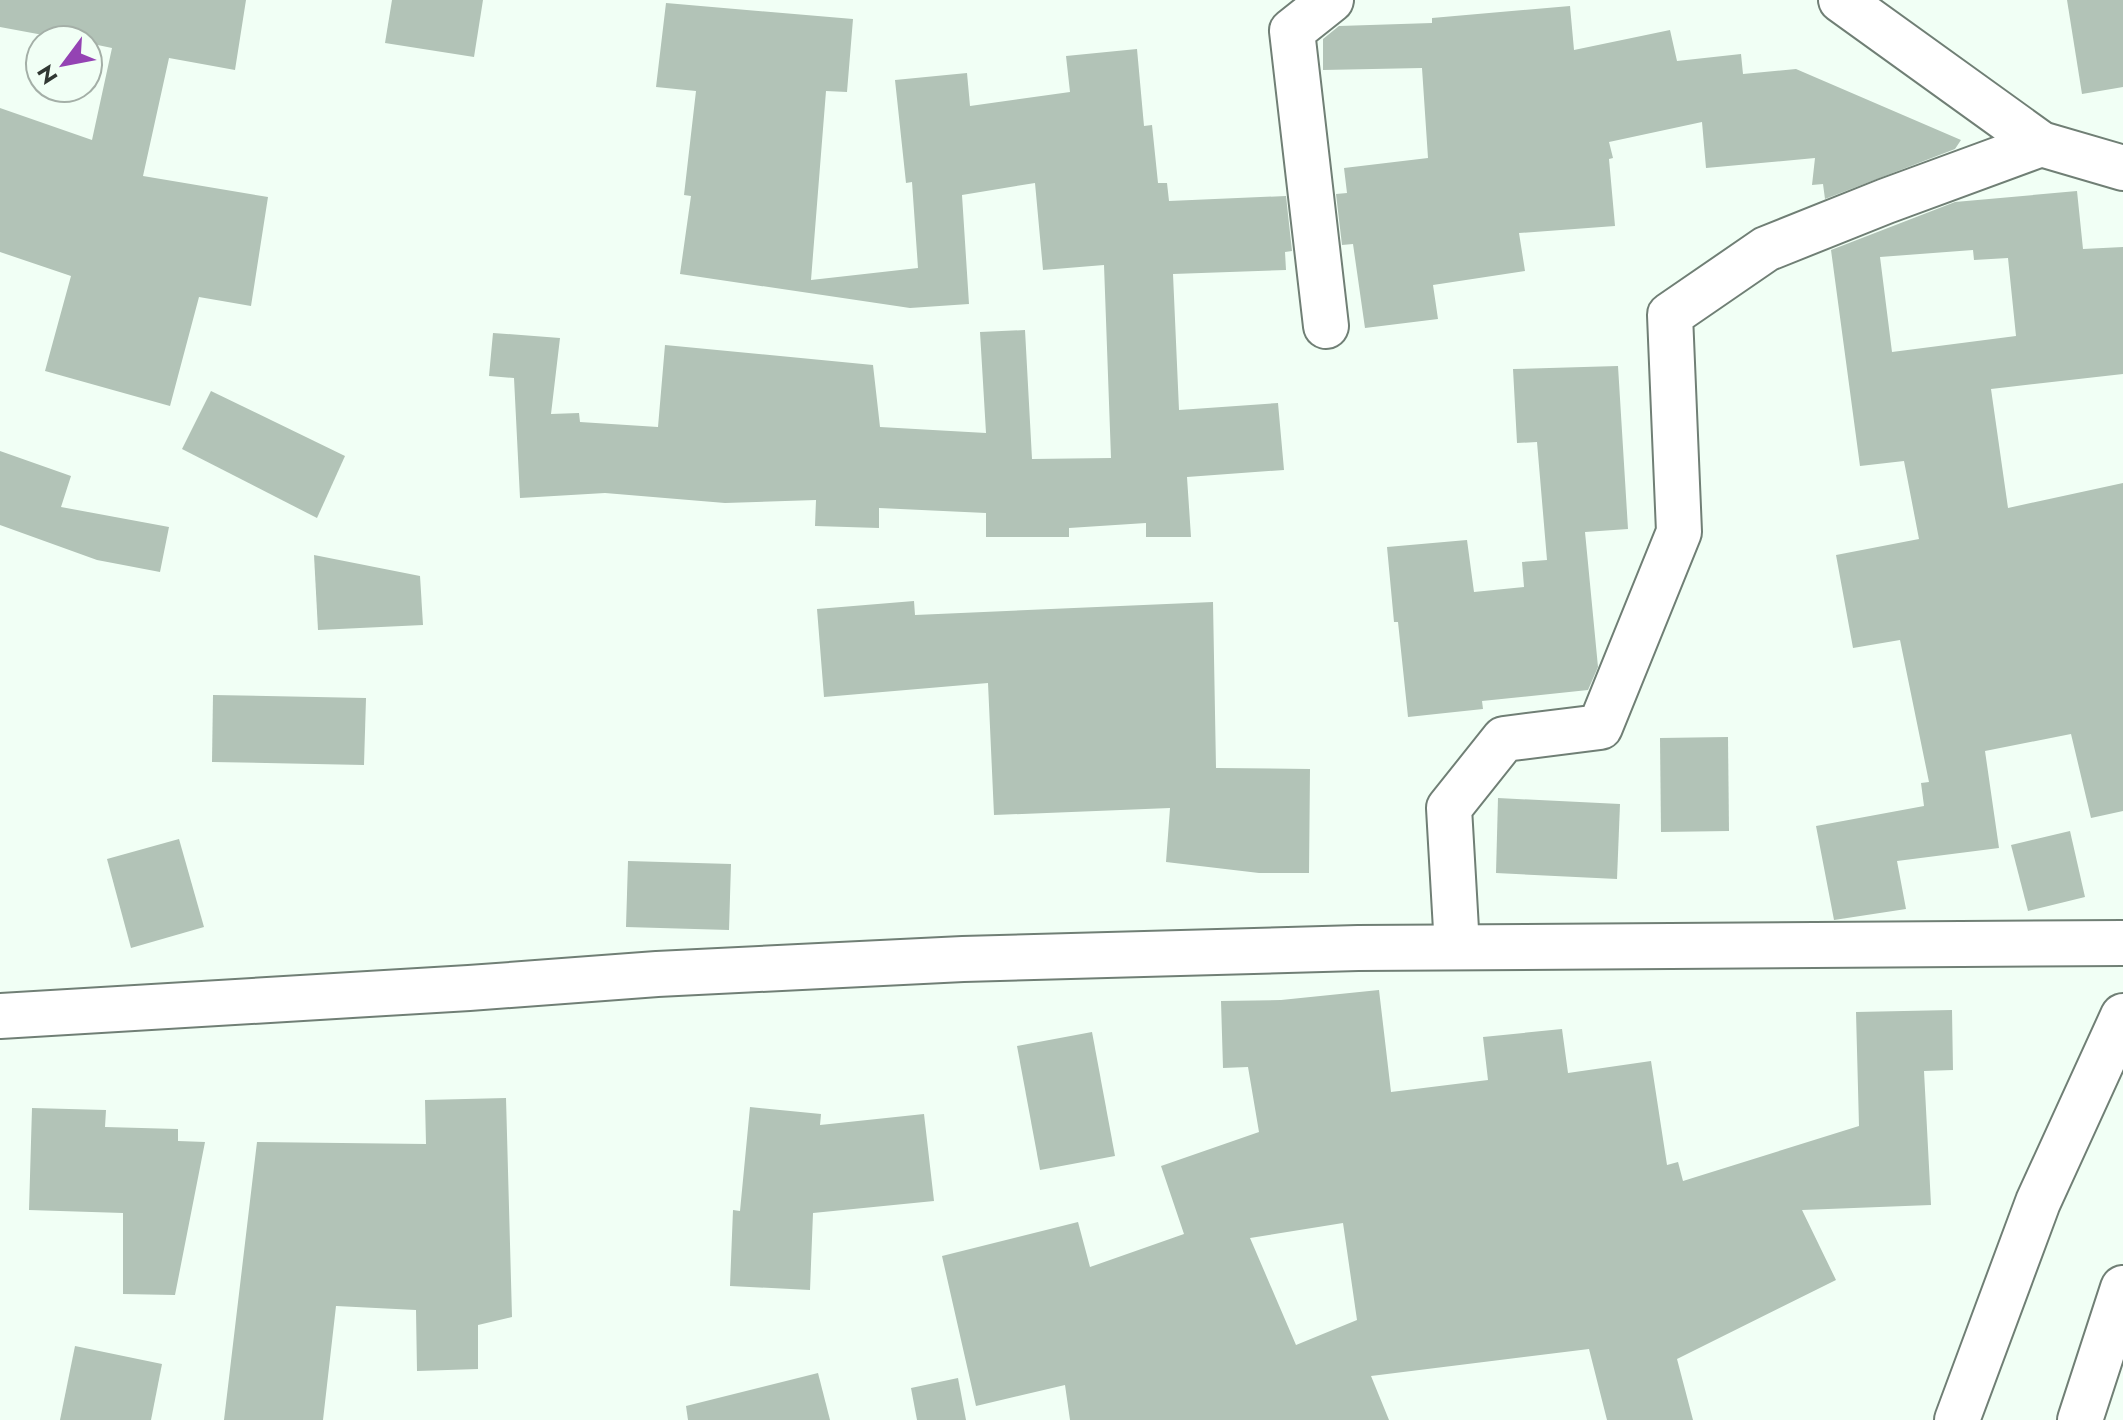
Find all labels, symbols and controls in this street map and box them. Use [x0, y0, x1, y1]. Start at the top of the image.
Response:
north arrow [24, 24, 104, 104]
text: N [29, 59, 65, 90]

